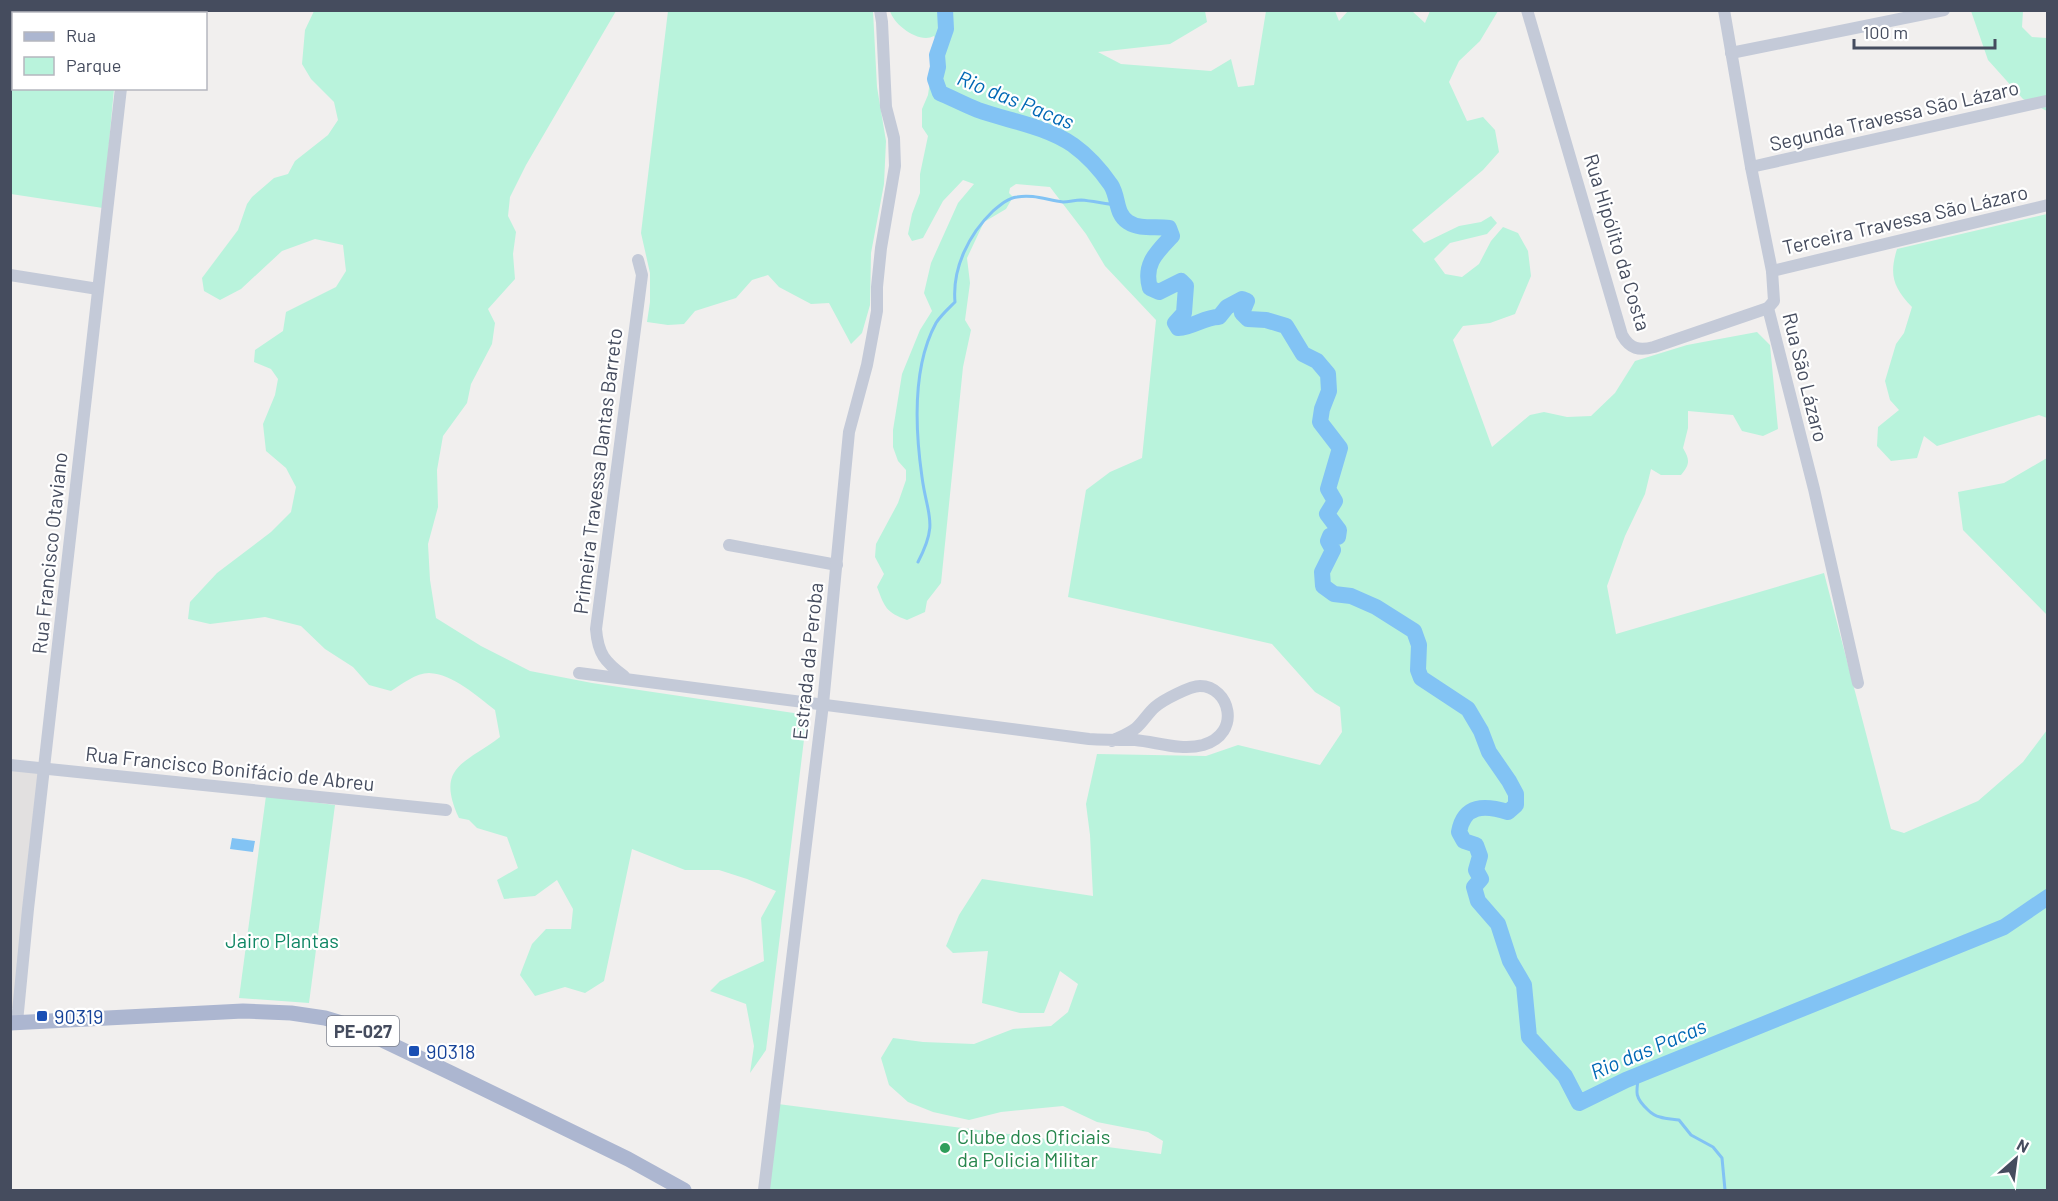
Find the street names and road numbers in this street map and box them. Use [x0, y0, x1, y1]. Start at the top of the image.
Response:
street label: Segunda Travessa São Lázaro [1767, 75, 2021, 155]
street label: Rua Hipólito da Costa [1580, 151, 1656, 333]
street label: Terceira Travessa São Lázaro [1780, 179, 2030, 259]
street label: Rua São Lázaro [1778, 310, 1834, 444]
street label: Primeira Travessa Dantas Barreto [568, 327, 626, 615]
street label: Rua Francisco Otaviano [26, 451, 72, 655]
street label: Estrada da Peroba [787, 581, 827, 741]
street label: Rua Francisco Bonifácio de Abreu [84, 741, 376, 795]
road number: PE-027 [327, 1016, 399, 1046]

